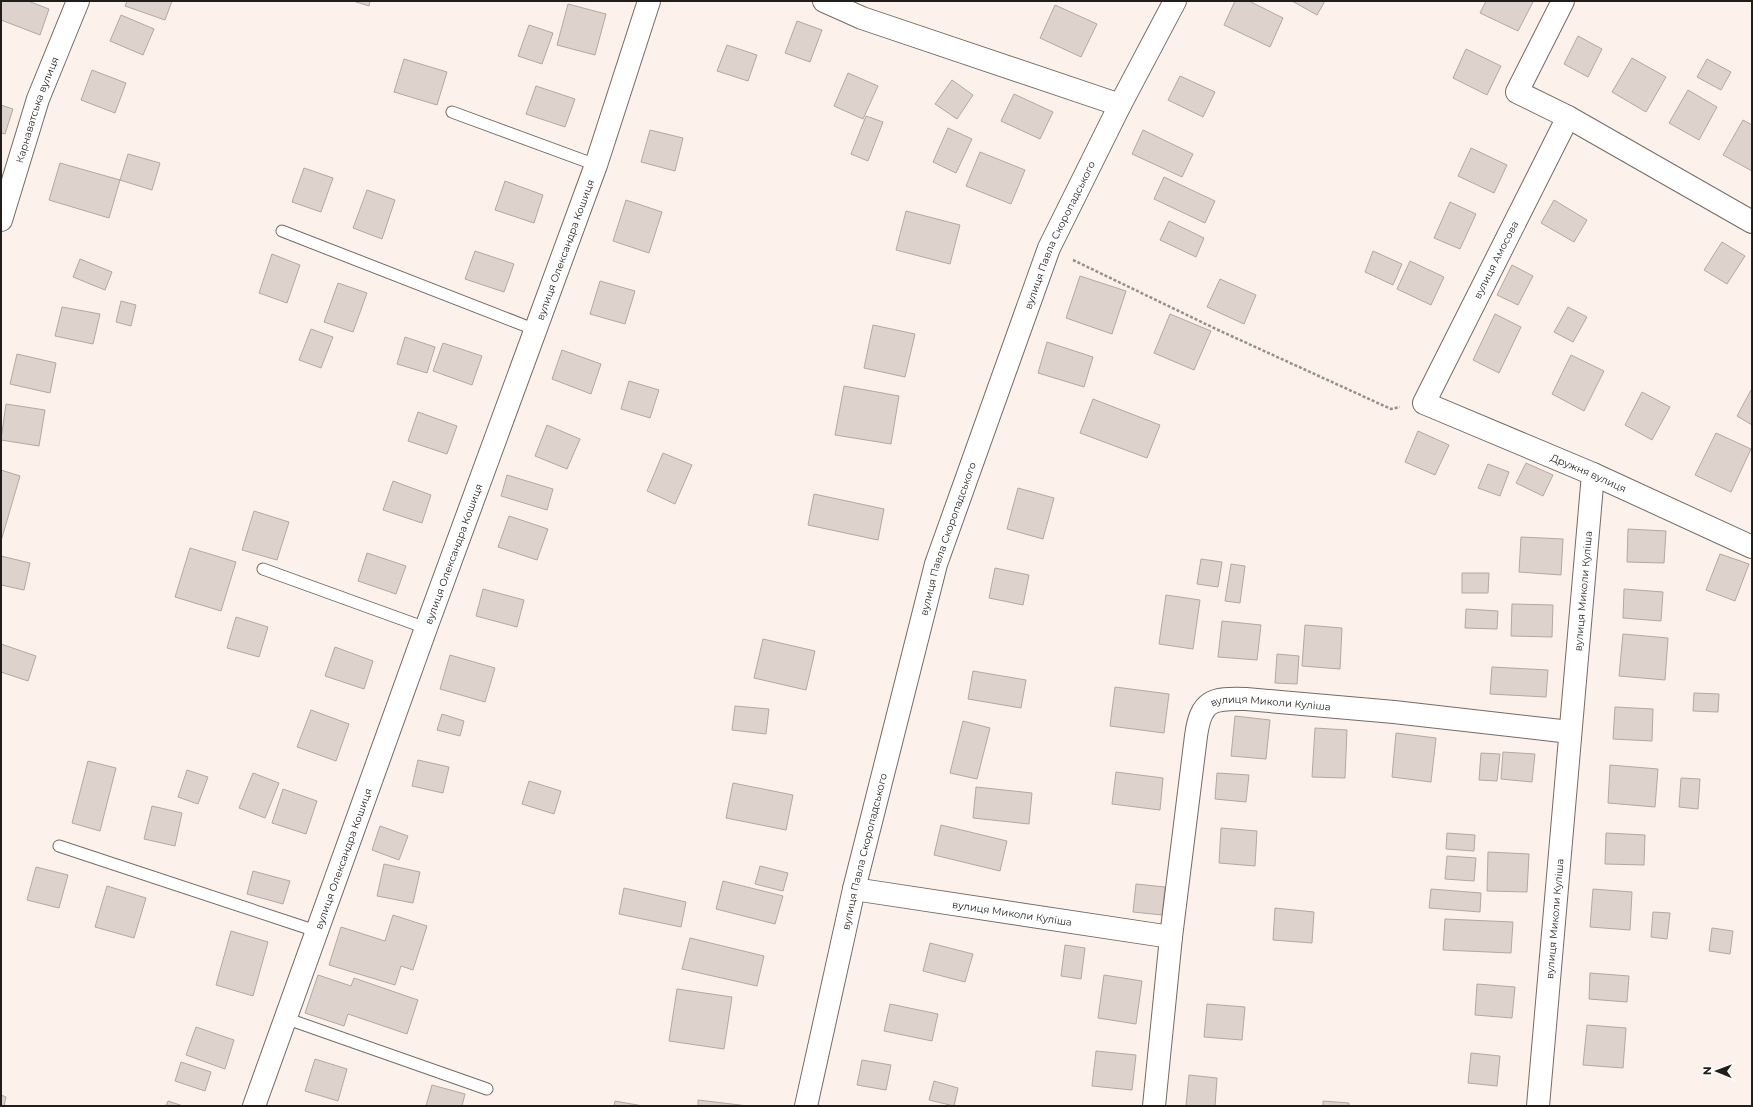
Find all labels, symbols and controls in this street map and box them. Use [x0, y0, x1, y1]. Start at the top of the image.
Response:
street label: Карнаватська вулиця [12, 55, 61, 164]
street label: вулиця Павла Скоропадського [1021, 159, 1098, 311]
street label: вулиця Олександра Кошиця [533, 178, 597, 322]
street label: вулиця Амосова [1471, 219, 1521, 301]
street label: Дружня вулиця [1549, 451, 1629, 495]
street label: вулиця Павла Скоропадського [917, 460, 978, 617]
street label: вулиця Олександра Кошиця [421, 482, 485, 626]
street label: вулиця Миколи Куліша [1571, 530, 1595, 652]
street label: вулиця Миколи Куліша [1208, 692, 1331, 713]
street label: вулиця Павла Скоропадського [839, 772, 889, 931]
street label: вулиця Олександра Кошиця [312, 786, 374, 931]
street label: вулиця Миколи Куліша [1543, 858, 1566, 979]
street label: вулиця Миколи Куліша [951, 897, 1073, 928]
north arrow [1697, 1051, 1737, 1091]
text: N [1700, 1066, 1714, 1075]

